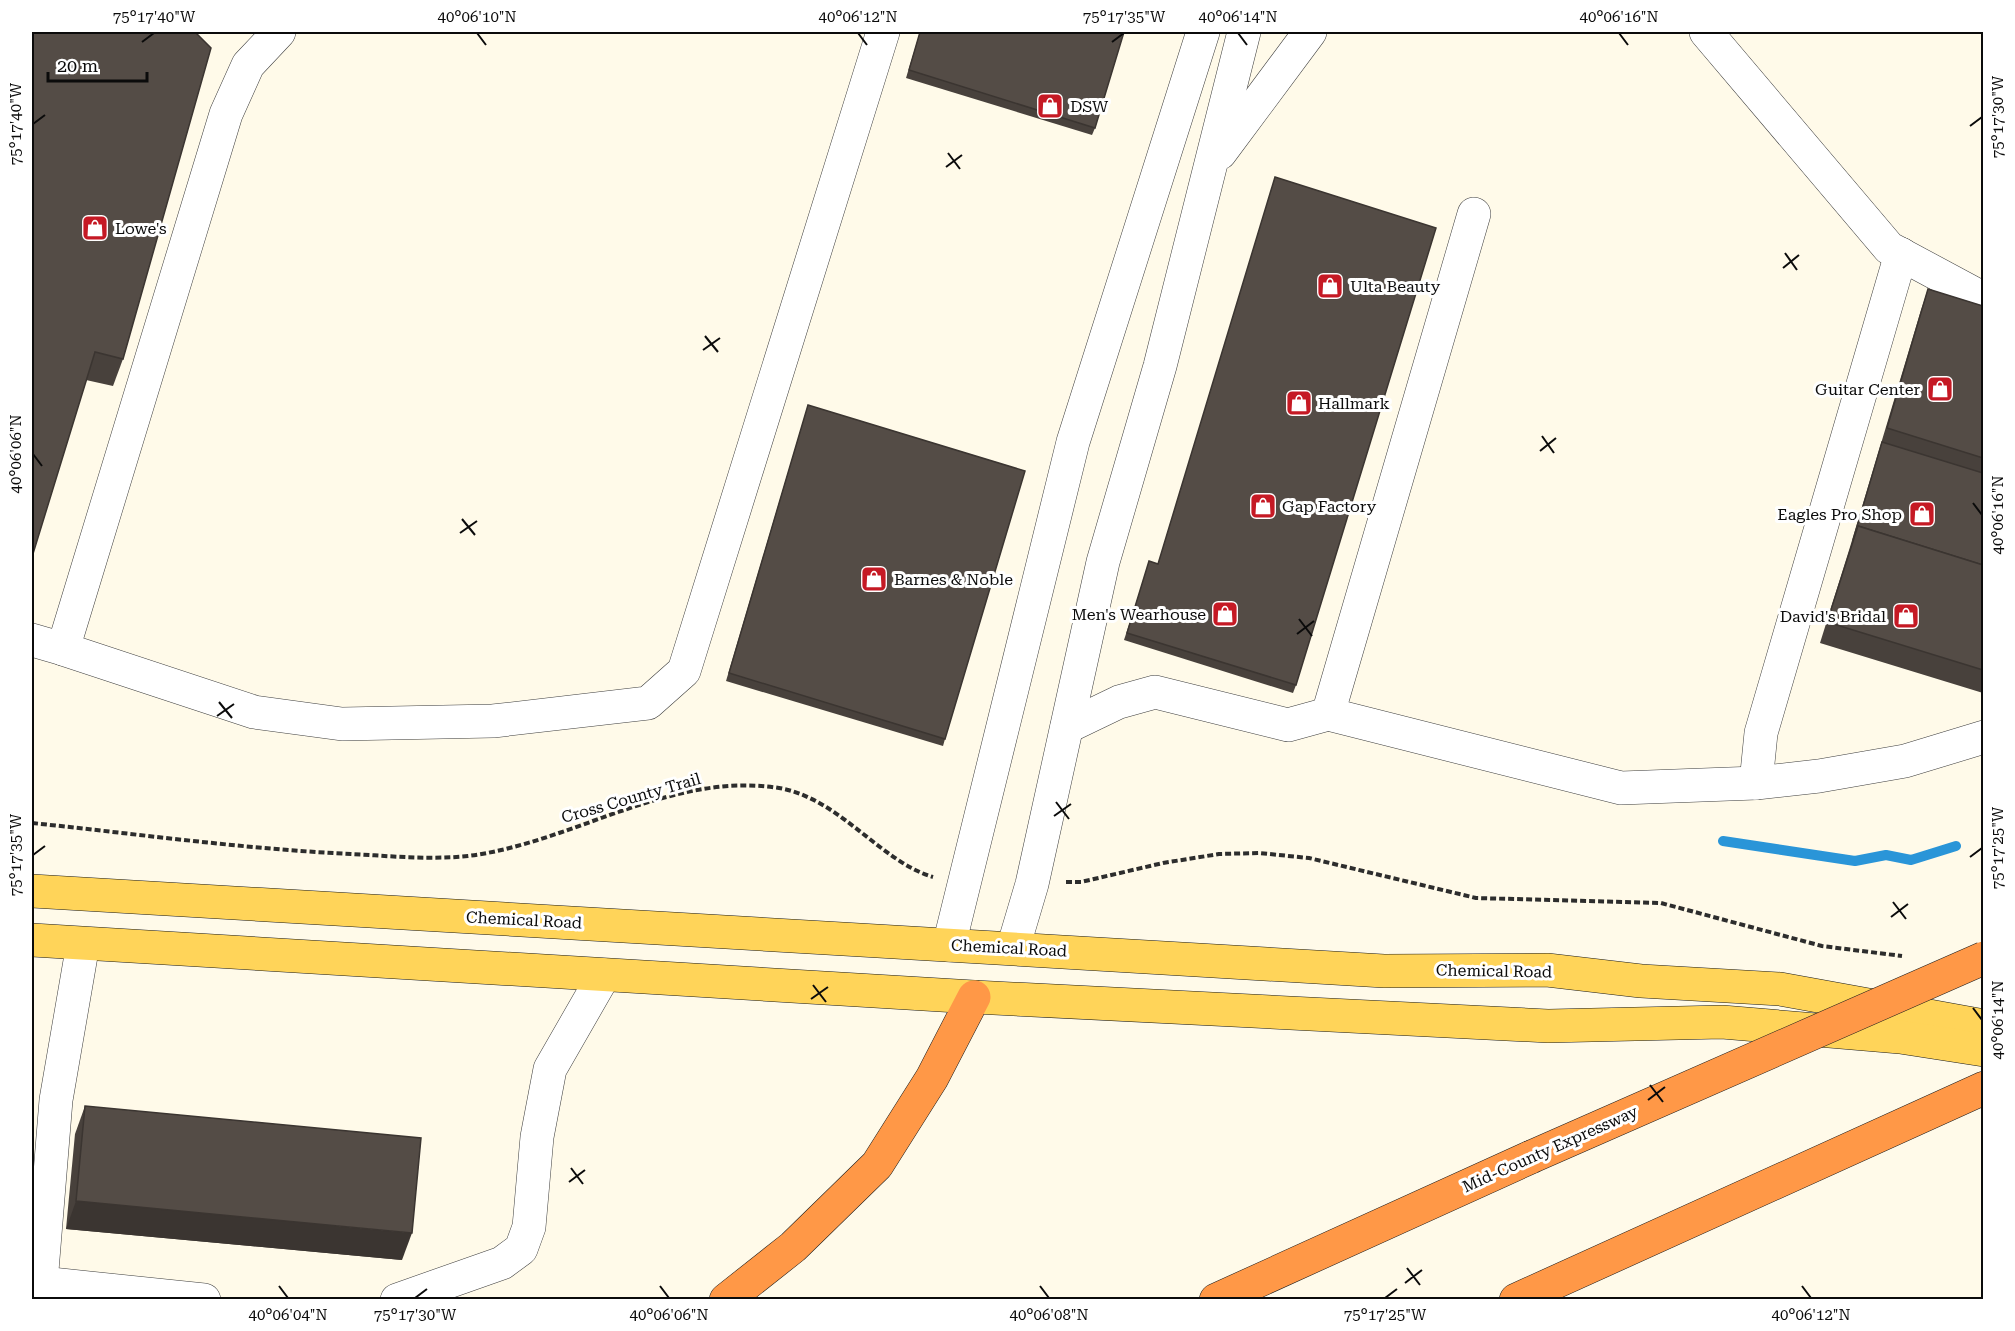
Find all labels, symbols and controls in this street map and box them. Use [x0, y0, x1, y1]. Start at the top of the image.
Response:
text: 75°17'40"W [113, 8, 196, 26]
text: 40°06'10"N [437, 8, 517, 26]
text: 40°06'12"N [818, 8, 898, 26]
text: 75°17'35"W [1083, 8, 1166, 26]
text: 40°06'14"N [1198, 8, 1278, 26]
text: 40°06'16"N [1579, 8, 1659, 26]
scale bar [48, 45, 147, 83]
text: 20 m [57, 55, 98, 76]
text: 75°17'30"W [1989, 75, 2007, 158]
text: 75°17'40"W [7, 82, 25, 165]
shop icon: DSW [1035, 91, 1065, 121]
place label: DSW [1070, 97, 1109, 116]
shop icon: Lowe's [80, 213, 110, 243]
place label: Lowe's [115, 219, 167, 238]
shop icon: Ulta Beauty [1315, 271, 1345, 301]
place label: Ulta Beauty [1350, 277, 1441, 296]
shop icon: Guitar Center [1925, 374, 1955, 404]
place label: Guitar Center [1815, 380, 1920, 399]
shop icon: Hallmark [1284, 388, 1314, 418]
place label: Hallmark [1318, 394, 1390, 413]
text: 40°06'06"N [7, 414, 25, 494]
text: 40°06'16"N [1989, 475, 2007, 555]
shop icon: Gap Factory [1248, 491, 1278, 521]
place label: Gap Factory [1282, 497, 1377, 516]
shop icon: Eagles Pro Shop [1907, 499, 1937, 529]
place label: Eagles Pro Shop [1777, 505, 1902, 524]
shop icon: Barnes & Noble [859, 564, 889, 594]
place label: Barnes & Noble [894, 570, 1013, 589]
shop icon: Men's Wearhouse [1210, 599, 1240, 629]
shop icon: David's Bridal [1891, 601, 1921, 631]
place label: Men's Wearhouse [1072, 605, 1206, 624]
place label: David's Bridal [1780, 607, 1886, 626]
street label: Cross County Trail [559, 769, 703, 827]
text: 75°17'25"W [1989, 806, 2007, 889]
text: 75°17'35"W [7, 813, 25, 896]
street label: Chemical Road [465, 907, 583, 933]
street label: Chemical Road [950, 935, 1068, 961]
street label: Chemical Road [1436, 960, 1552, 982]
text: 40°06'14"N [1989, 980, 2007, 1060]
street label: Mid-County Expressway [1459, 1101, 1641, 1196]
text: 40°06'04"N [248, 1306, 328, 1324]
text: 75°17'30"W [374, 1306, 457, 1324]
text: 40°06'06"N [629, 1306, 709, 1324]
text: 40°06'08"N [1009, 1306, 1089, 1324]
text: 75°17'25"W [1344, 1306, 1427, 1324]
text: 40°06'12"N [1771, 1306, 1851, 1324]

